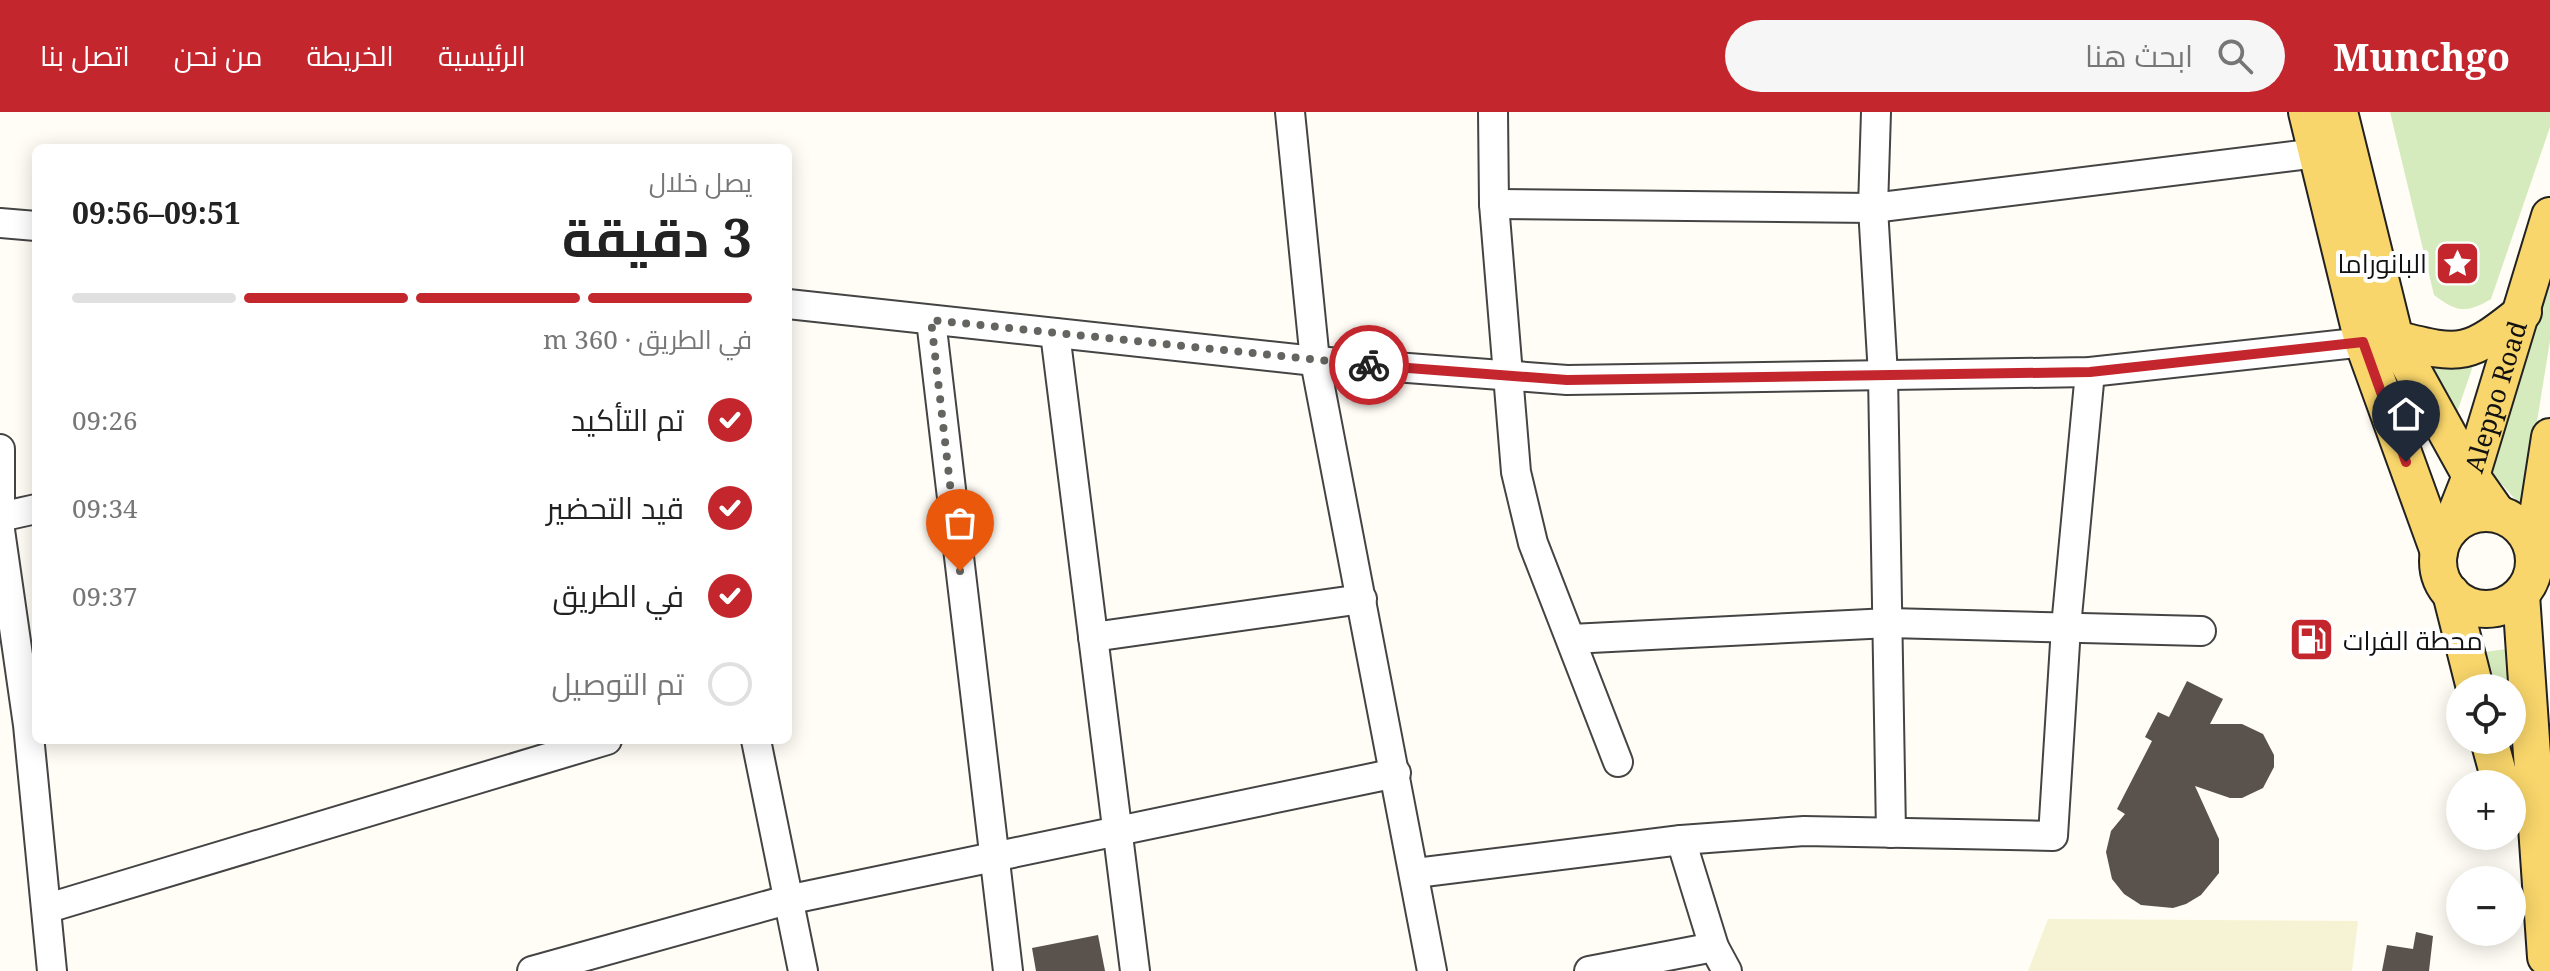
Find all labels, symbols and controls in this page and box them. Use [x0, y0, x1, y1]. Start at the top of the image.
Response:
search box [1725, 20, 2285, 92]
text: Munchgo [2333, 30, 2510, 82]
icon: search [2213, 34, 2257, 78]
text: ابحث هنا [2085, 35, 2193, 76]
text: اتصل بنا [40, 36, 130, 74]
text: من نحن [174, 36, 262, 74]
text: الخريطة [306, 36, 394, 74]
text: الرئيسية [438, 36, 526, 74]
text: يصل خلال [649, 164, 752, 200]
text: 09:51–09:56 [72, 192, 241, 233]
text: 3 دقيقة [562, 201, 752, 272]
place icon: البانوراما [2434, 239, 2482, 287]
place label: البانوراما [2337, 245, 2427, 281]
street label: Aleppo Road [2455, 316, 2535, 477]
text: في الطريق · 360 m [543, 321, 752, 357]
courier [1329, 325, 1409, 405]
icon: bike [1347, 343, 1391, 387]
pin [2372, 380, 2440, 462]
icon: home [2384, 392, 2428, 436]
icon: check [708, 398, 752, 442]
text: تم التأكيد [571, 399, 684, 440]
text: 09:26 [72, 402, 138, 438]
icon: check [708, 486, 752, 530]
text: قيد التحضير [546, 487, 684, 528]
pin [926, 489, 994, 571]
text: 09:34 [72, 490, 138, 526]
icon: bag [938, 501, 982, 545]
icon: check [708, 574, 752, 618]
text: في الطريق [552, 575, 684, 616]
text: 09:37 [72, 578, 138, 614]
fuel station icon: محطة الفرات [2288, 616, 2336, 664]
place label: محطة الفرات [2343, 622, 2483, 658]
text: تم التوصيل [552, 663, 684, 704]
map controls [2446, 674, 2526, 946]
button: locate [2446, 674, 2526, 754]
button: + [2446, 770, 2526, 850]
button: − [2446, 866, 2526, 946]

